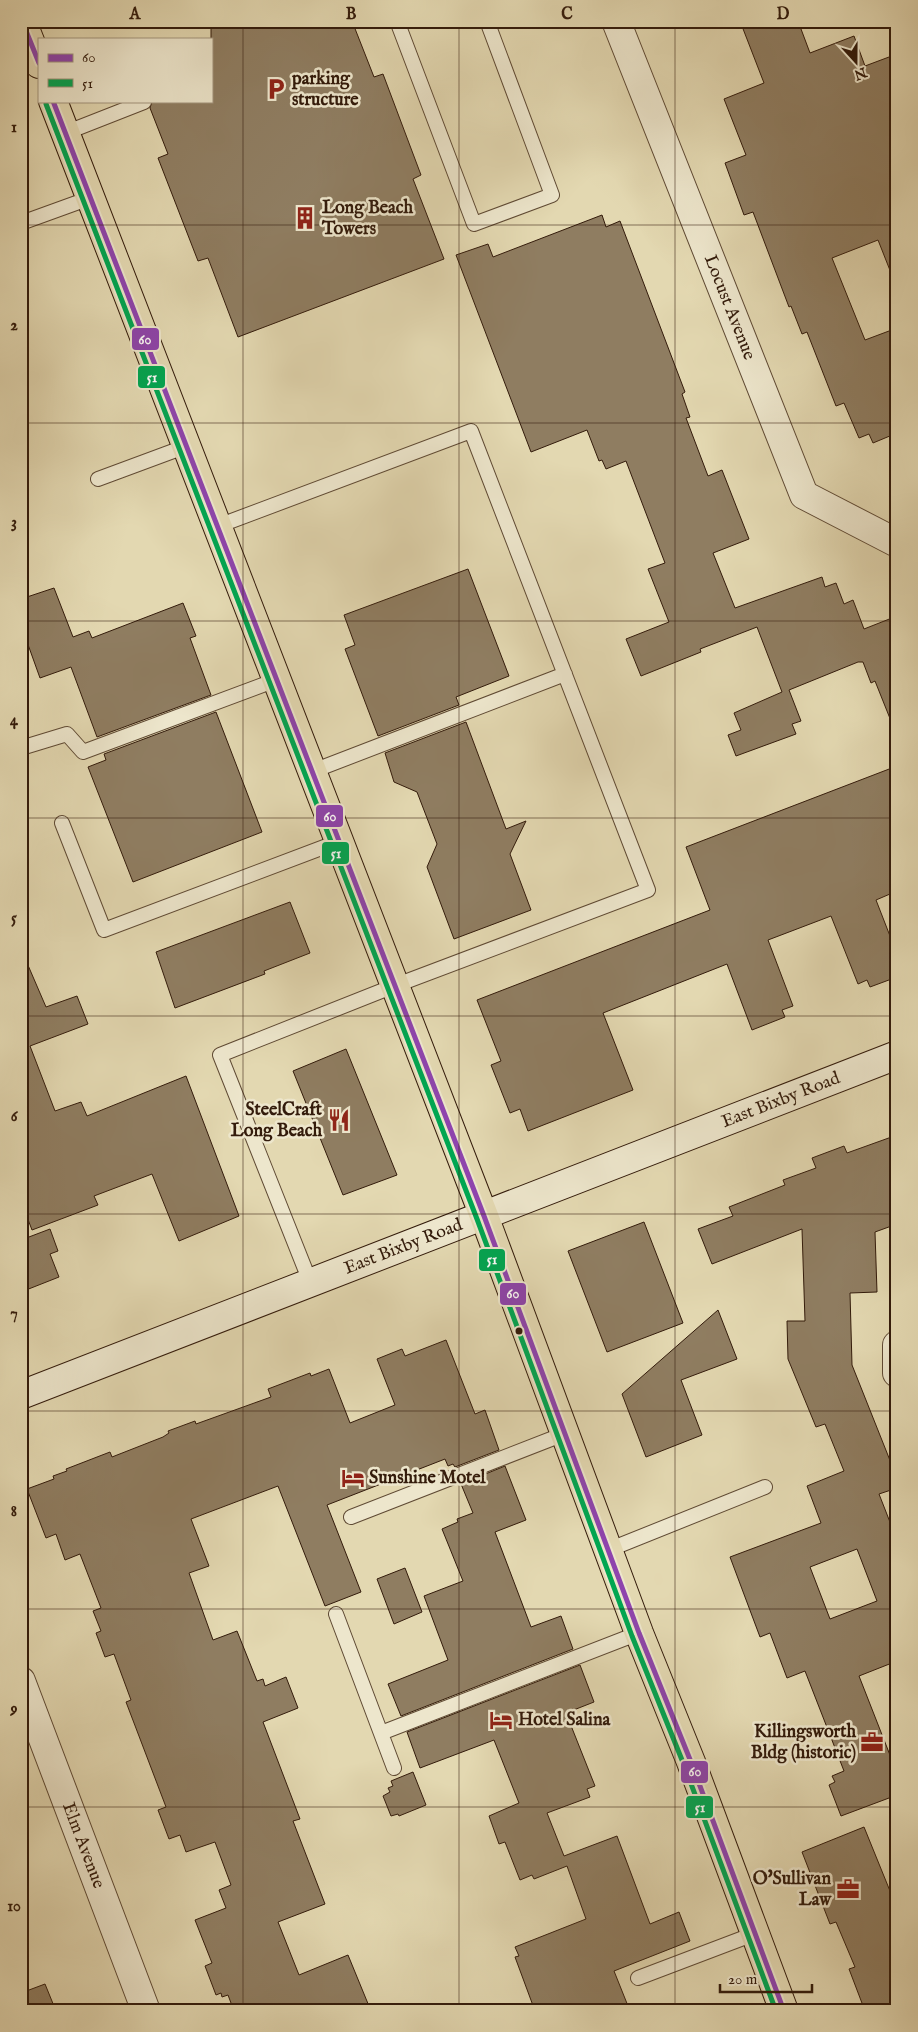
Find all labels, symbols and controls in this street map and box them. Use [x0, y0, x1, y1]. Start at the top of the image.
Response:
text: A [129, 5, 142, 25]
text: B [346, 5, 357, 25]
text: C [561, 5, 573, 25]
text: D [777, 5, 790, 25]
legend [38, 38, 212, 102]
north arrow [830, 38, 880, 88]
text: 60 [82, 48, 96, 67]
text: N [851, 62, 870, 84]
place label: parking structure [291, 68, 359, 112]
text: 51 [82, 74, 93, 93]
parking icon: parking structure [263, 76, 289, 102]
text: 1 [11, 118, 17, 138]
place label: Long Beach Towers [321, 197, 414, 241]
building icon: Long Beach Towers [292, 205, 318, 231]
street label: Locust Avenue [698, 251, 761, 363]
text: 2 [10, 316, 18, 336]
line badge: 60 [131, 327, 160, 351]
text: 60 [139, 331, 152, 349]
line badge: 51 [137, 365, 166, 389]
text: 51 [147, 369, 157, 387]
text: 3 [11, 513, 17, 533]
text: 4 [10, 711, 19, 731]
line badge: 60 [315, 804, 344, 828]
text: 60 [324, 808, 337, 826]
line badge: 51 [321, 841, 350, 865]
text: 51 [331, 845, 341, 863]
text: 5 [11, 909, 17, 929]
street label: East Bixby Road [718, 1067, 844, 1133]
place label: SteelCraft Long Beach [231, 1099, 323, 1143]
text: 6 [11, 1107, 19, 1127]
restaurant icon: SteelCraft Long Beach [326, 1107, 352, 1133]
street label: East Bixby Road [341, 1213, 466, 1280]
line badge: 51 [478, 1248, 506, 1272]
text: 51 [487, 1251, 497, 1269]
line badge: 60 [499, 1282, 527, 1306]
text: 60 [507, 1285, 520, 1303]
text: 7 [10, 1304, 18, 1324]
unlabelled marker [514, 1326, 524, 1336]
hotel icon: Sunshine Motel [340, 1465, 366, 1491]
place label: Sunshine Motel [369, 1467, 487, 1490]
text: 8 [11, 1502, 17, 1522]
text: 9 [10, 1700, 18, 1720]
hotel icon: Hotel Salina [488, 1707, 514, 1733]
place label: Hotel Salina [518, 1709, 612, 1732]
place label: Killingsworth Bldg (historic) [751, 1721, 856, 1765]
office icon: Killingsworth Bldg (historic) [859, 1729, 885, 1755]
line badge: 60 [680, 1760, 709, 1784]
text: 60 [689, 1763, 702, 1781]
line badge: 51 [685, 1795, 714, 1819]
street label: Elm Avenue [57, 1799, 110, 1892]
text: 51 [695, 1799, 705, 1817]
place label: O'Sullivan Law [753, 1868, 832, 1912]
office icon: O'Sullivan Law [835, 1876, 861, 1902]
text: 10 [7, 1897, 21, 1917]
scale bar [720, 1962, 813, 1994]
text: 20 m [728, 1970, 758, 1989]

